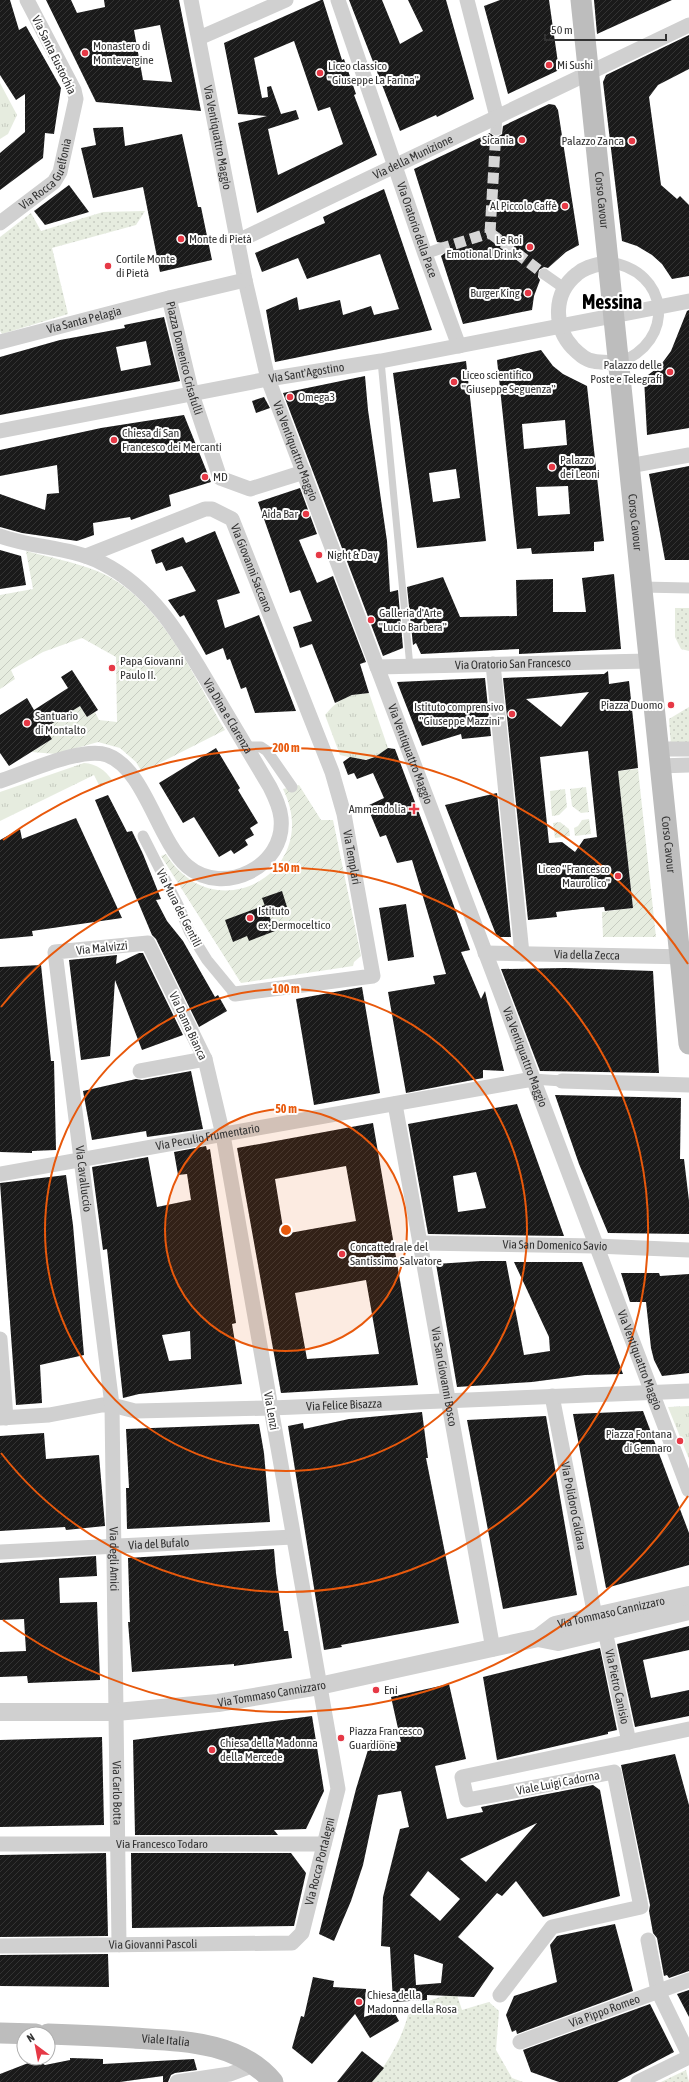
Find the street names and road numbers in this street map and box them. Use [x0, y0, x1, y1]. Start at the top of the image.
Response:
street label: Via Santa Eustochia [29, 13, 79, 97]
street label: Via Ventiquattro Maggio [201, 84, 234, 191]
street label: Via della Munizione [371, 132, 455, 182]
street label: Via Rocca Guelfonia [17, 137, 74, 213]
street label: Corso Cavour [592, 171, 612, 229]
street label: Via Oratorio della Pace [394, 180, 440, 280]
street label: Piazza Domenico Crisafulli [163, 300, 205, 417]
street label: Via Santa Pelagia [45, 304, 123, 337]
street label: Via Sant'Agostino [268, 360, 346, 386]
street label: Via Ventiquattro Maggio [270, 399, 321, 504]
street label: Corso Cavour [625, 493, 645, 552]
street label: Via Giovanni Saccano [228, 522, 275, 614]
street label: Via Oratorio San Francesco [455, 656, 572, 672]
street label: Via Dina e Clarenza [200, 676, 256, 756]
street label: Via Ventiquattro Maggio [385, 702, 436, 807]
street label: Corso Cavour [658, 815, 678, 874]
street label: Via Templari [340, 829, 364, 886]
street label: Via Mura dei Gentili [153, 867, 205, 949]
street label: Via Malvizzi [76, 938, 128, 958]
street label: Via della Zecca [554, 947, 620, 963]
street label: Via Dama Bianca [166, 990, 210, 1062]
street label: Via Ventiquattro Maggio [500, 1005, 550, 1110]
street label: Via Peculio Frumentario [155, 1121, 261, 1153]
street label: Via Cavalluccio [72, 1145, 95, 1213]
street label: Via San Domenico Savio [502, 1237, 608, 1253]
street label: Via Ventiquattro Maggio [614, 1308, 665, 1412]
street label: Via San Giovanni Bosco [428, 1326, 460, 1428]
street label: Via Lenzi [261, 1391, 281, 1431]
street label: Via Felice Bisazza [306, 1396, 382, 1414]
street label: Via Polidoro Caldara [558, 1461, 589, 1551]
street label: Via degli Amici [107, 1527, 121, 1591]
street label: Via del Bufalo [128, 1535, 190, 1552]
street label: Via Tommaso Cannizzaro [556, 1594, 666, 1631]
street label: Via Pietro Canisio [602, 1648, 632, 1726]
street label: Via Tommaso Cannizzaro [217, 1678, 328, 1710]
street label: Via Carlo Botta [110, 1761, 124, 1825]
street label: Viale Luigi Cadorna [515, 1768, 601, 1798]
street label: Via Rocca Portalegni [302, 1816, 338, 1907]
street label: Via Francesco Todaro [116, 1837, 208, 1851]
street label: Via Giovanni Pascoli [109, 1937, 197, 1952]
street label: Via Pippo Romeo [567, 1992, 642, 2030]
street label: Viale Italia [141, 2031, 191, 2049]

